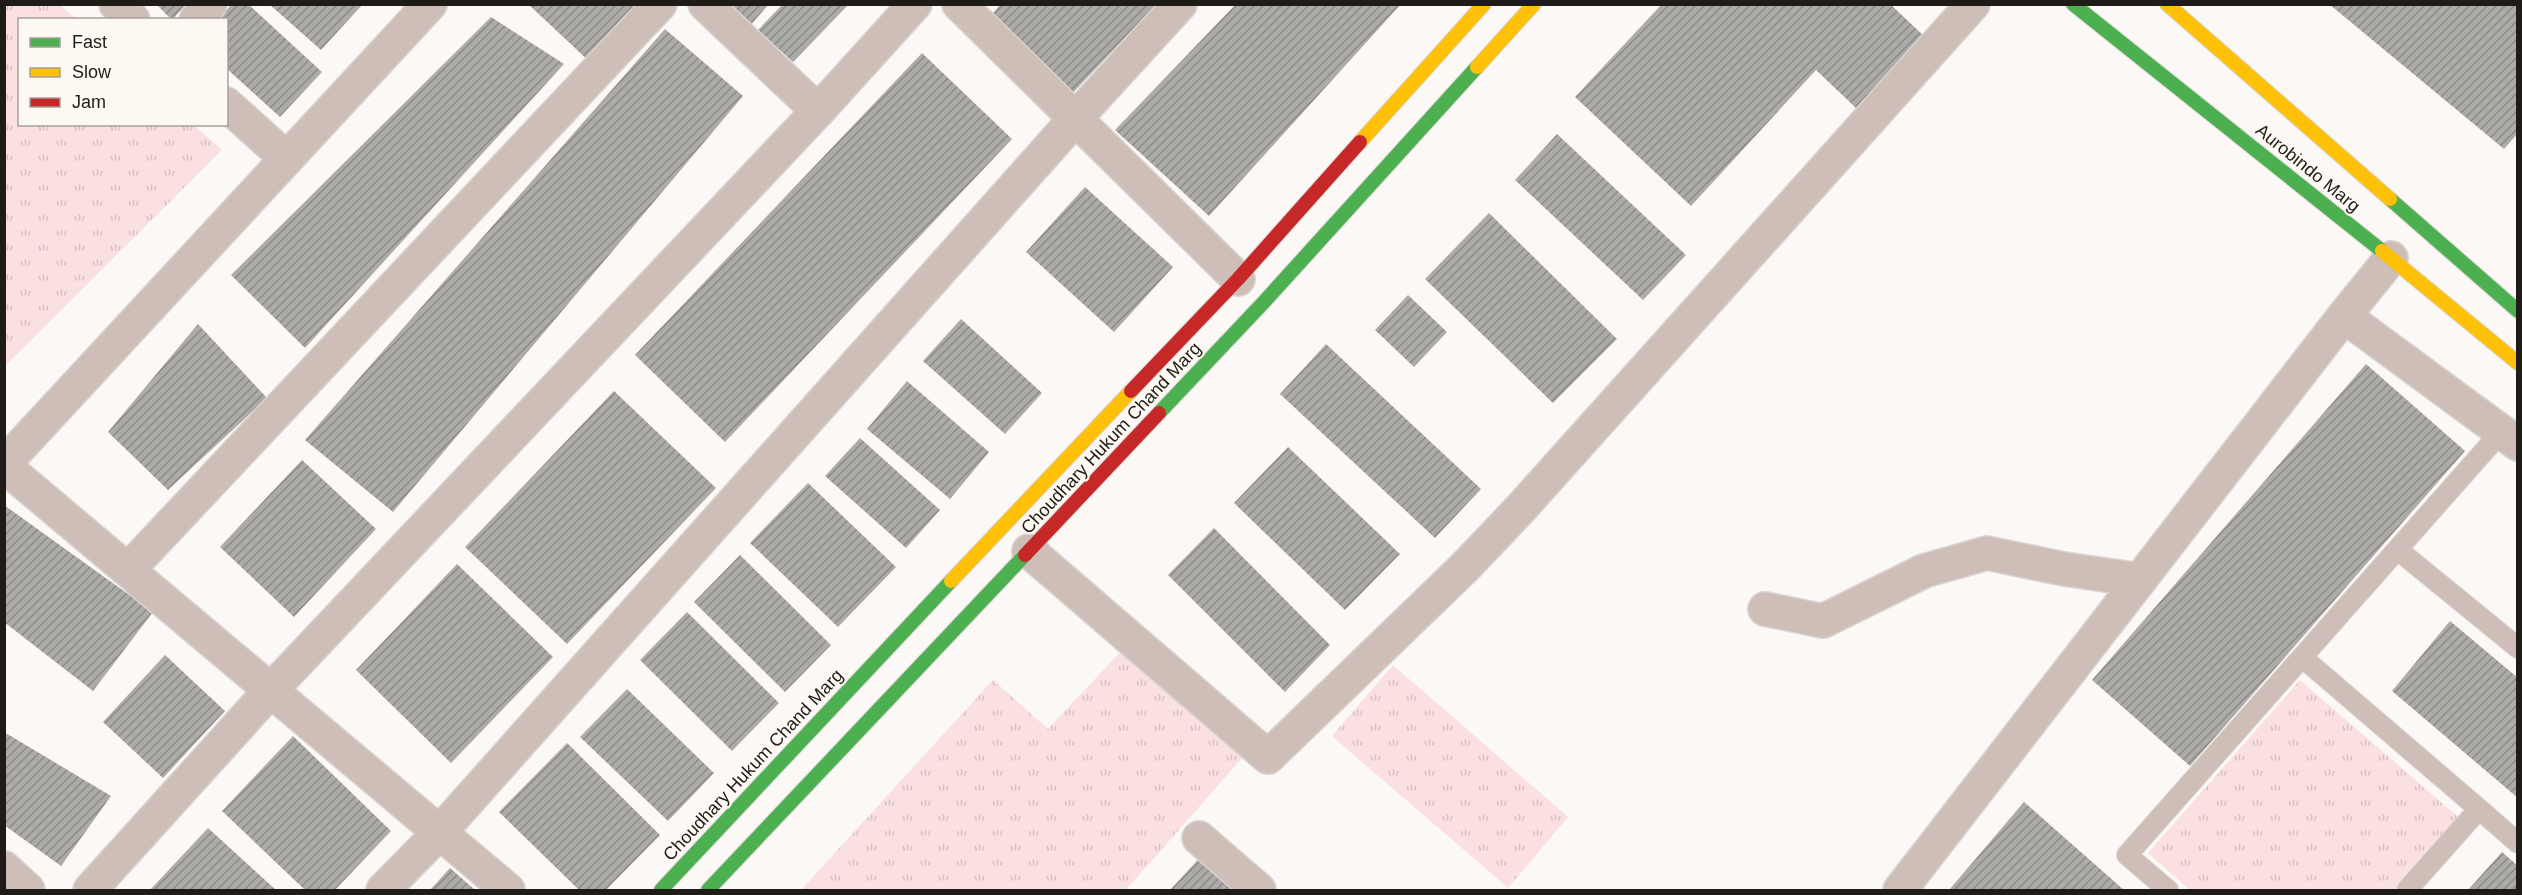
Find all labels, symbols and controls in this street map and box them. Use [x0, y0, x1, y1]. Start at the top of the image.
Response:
legend [18, 18, 228, 126]
text: Fast [72, 32, 107, 52]
text: Slow [72, 62, 112, 82]
text: Jam [72, 92, 106, 112]
street label: Aurobindo Marg [2252, 120, 2364, 216]
street label: Choudhary Hukum Chand Marg [1017, 338, 1205, 538]
street label: Choudhary Hukum Chand Marg [659, 665, 847, 865]

